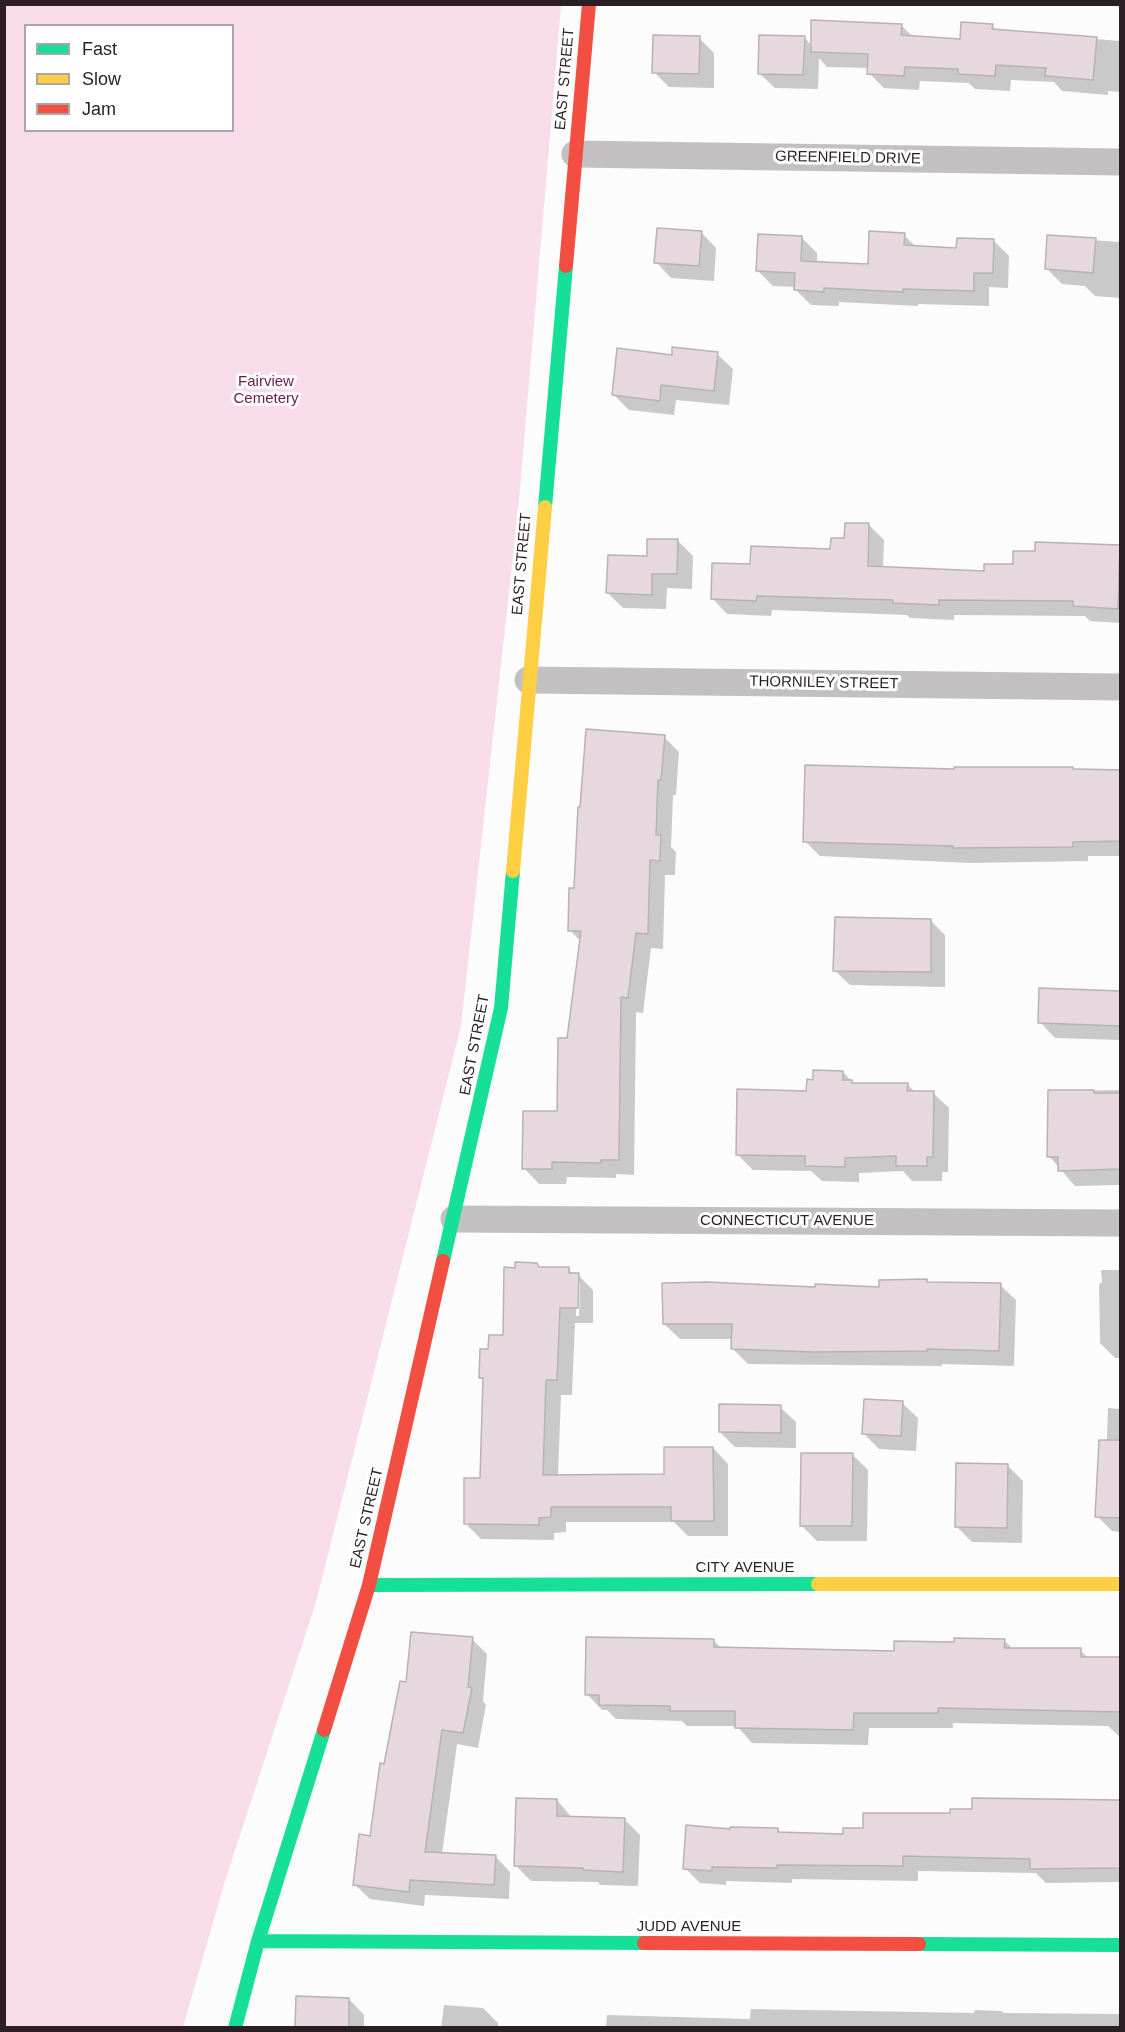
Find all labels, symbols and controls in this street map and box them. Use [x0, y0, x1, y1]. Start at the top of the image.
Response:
legend [24, 24, 234, 132]
street label: EAST STREET [552, 27, 578, 131]
text: Fast [82, 39, 117, 59]
text: Slow [82, 69, 121, 89]
text: Jam [82, 99, 116, 119]
street label: GREENFIELD DRIVE [775, 148, 921, 168]
park label: Fairview Cemetery [233, 373, 299, 408]
street label: EAST STREET [509, 512, 535, 616]
street label: THORNILEY STREET [749, 673, 899, 693]
street label: EAST STREET [456, 993, 494, 1097]
street label: CONNECTICUT AVENUE [700, 1212, 874, 1230]
street label: EAST STREET [347, 1466, 387, 1570]
street label: CITY AVENUE [696, 1559, 794, 1577]
street label: JUDD AVENUE [637, 1918, 741, 1936]

